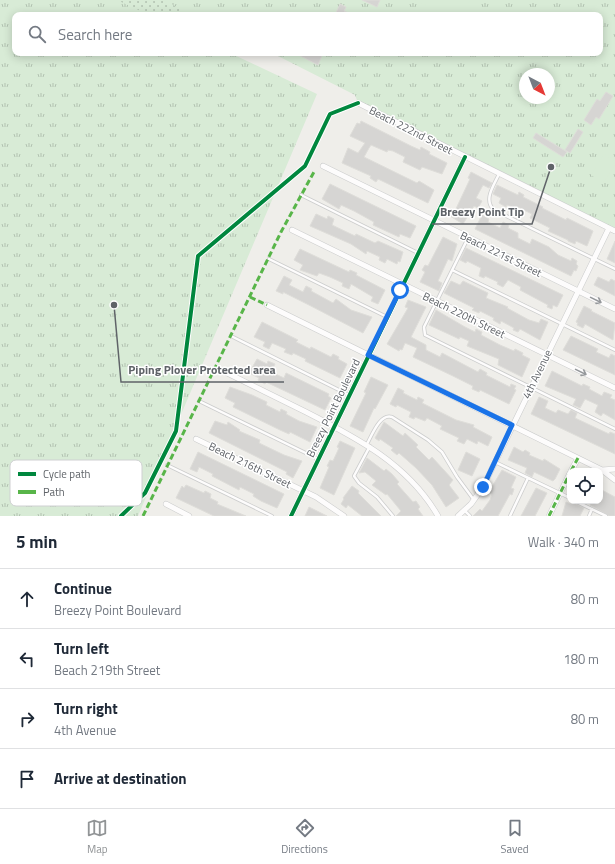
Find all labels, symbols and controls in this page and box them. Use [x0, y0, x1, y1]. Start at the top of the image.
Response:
search box [12, 12, 603, 56]
icon: search [26, 23, 48, 45]
text: Search here [58, 23, 132, 46]
north arrow [519, 68, 555, 104]
street label: Beach 222nd Street [366, 102, 456, 158]
callout: Breezy Point Tip [432, 200, 532, 224]
text: Breezy Point Tip [440, 202, 525, 221]
street label: Beach 221st Street [457, 227, 545, 281]
route start [391, 281, 409, 299]
street label: Beach 220th Street [420, 288, 508, 342]
one-way arrow [590, 297, 602, 304]
street label: 4th Avenue [518, 346, 556, 401]
street label: Breezy Point Boulevard [302, 356, 364, 460]
callout: Piping Plover Protected area [121, 358, 284, 382]
text: Piping Plover Protected area [128, 360, 276, 379]
one-way arrow [574, 369, 586, 376]
street label: Beach 216th Street [206, 438, 294, 492]
legend [10, 460, 142, 506]
text: Cycle path [43, 466, 91, 482]
map controls [567, 468, 603, 504]
button: locate [567, 468, 603, 504]
route end [474, 478, 492, 496]
text: Path [43, 484, 65, 500]
text: 5 min [16, 529, 57, 555]
text: Walk · 340 m [528, 532, 599, 552]
text: Continue [54, 577, 112, 600]
icon: ahead [16, 588, 38, 610]
text: 80 m [571, 589, 599, 609]
text: Breezy Point Boulevard [54, 600, 181, 620]
text: Turn left [54, 637, 109, 660]
icon: left [16, 648, 38, 670]
text: 180 m [563, 649, 599, 669]
text: Beach 219th Street [54, 660, 160, 680]
text: Turn right [54, 697, 118, 720]
icon: right [16, 708, 38, 730]
text: 80 m [571, 709, 599, 729]
text: 4th Avenue [54, 720, 116, 740]
text: Arrive at destination [54, 767, 187, 790]
icon: arrive [16, 768, 38, 790]
tab: Map [86, 817, 108, 857]
tab: Directions [281, 817, 328, 857]
tab: Saved [501, 817, 529, 857]

